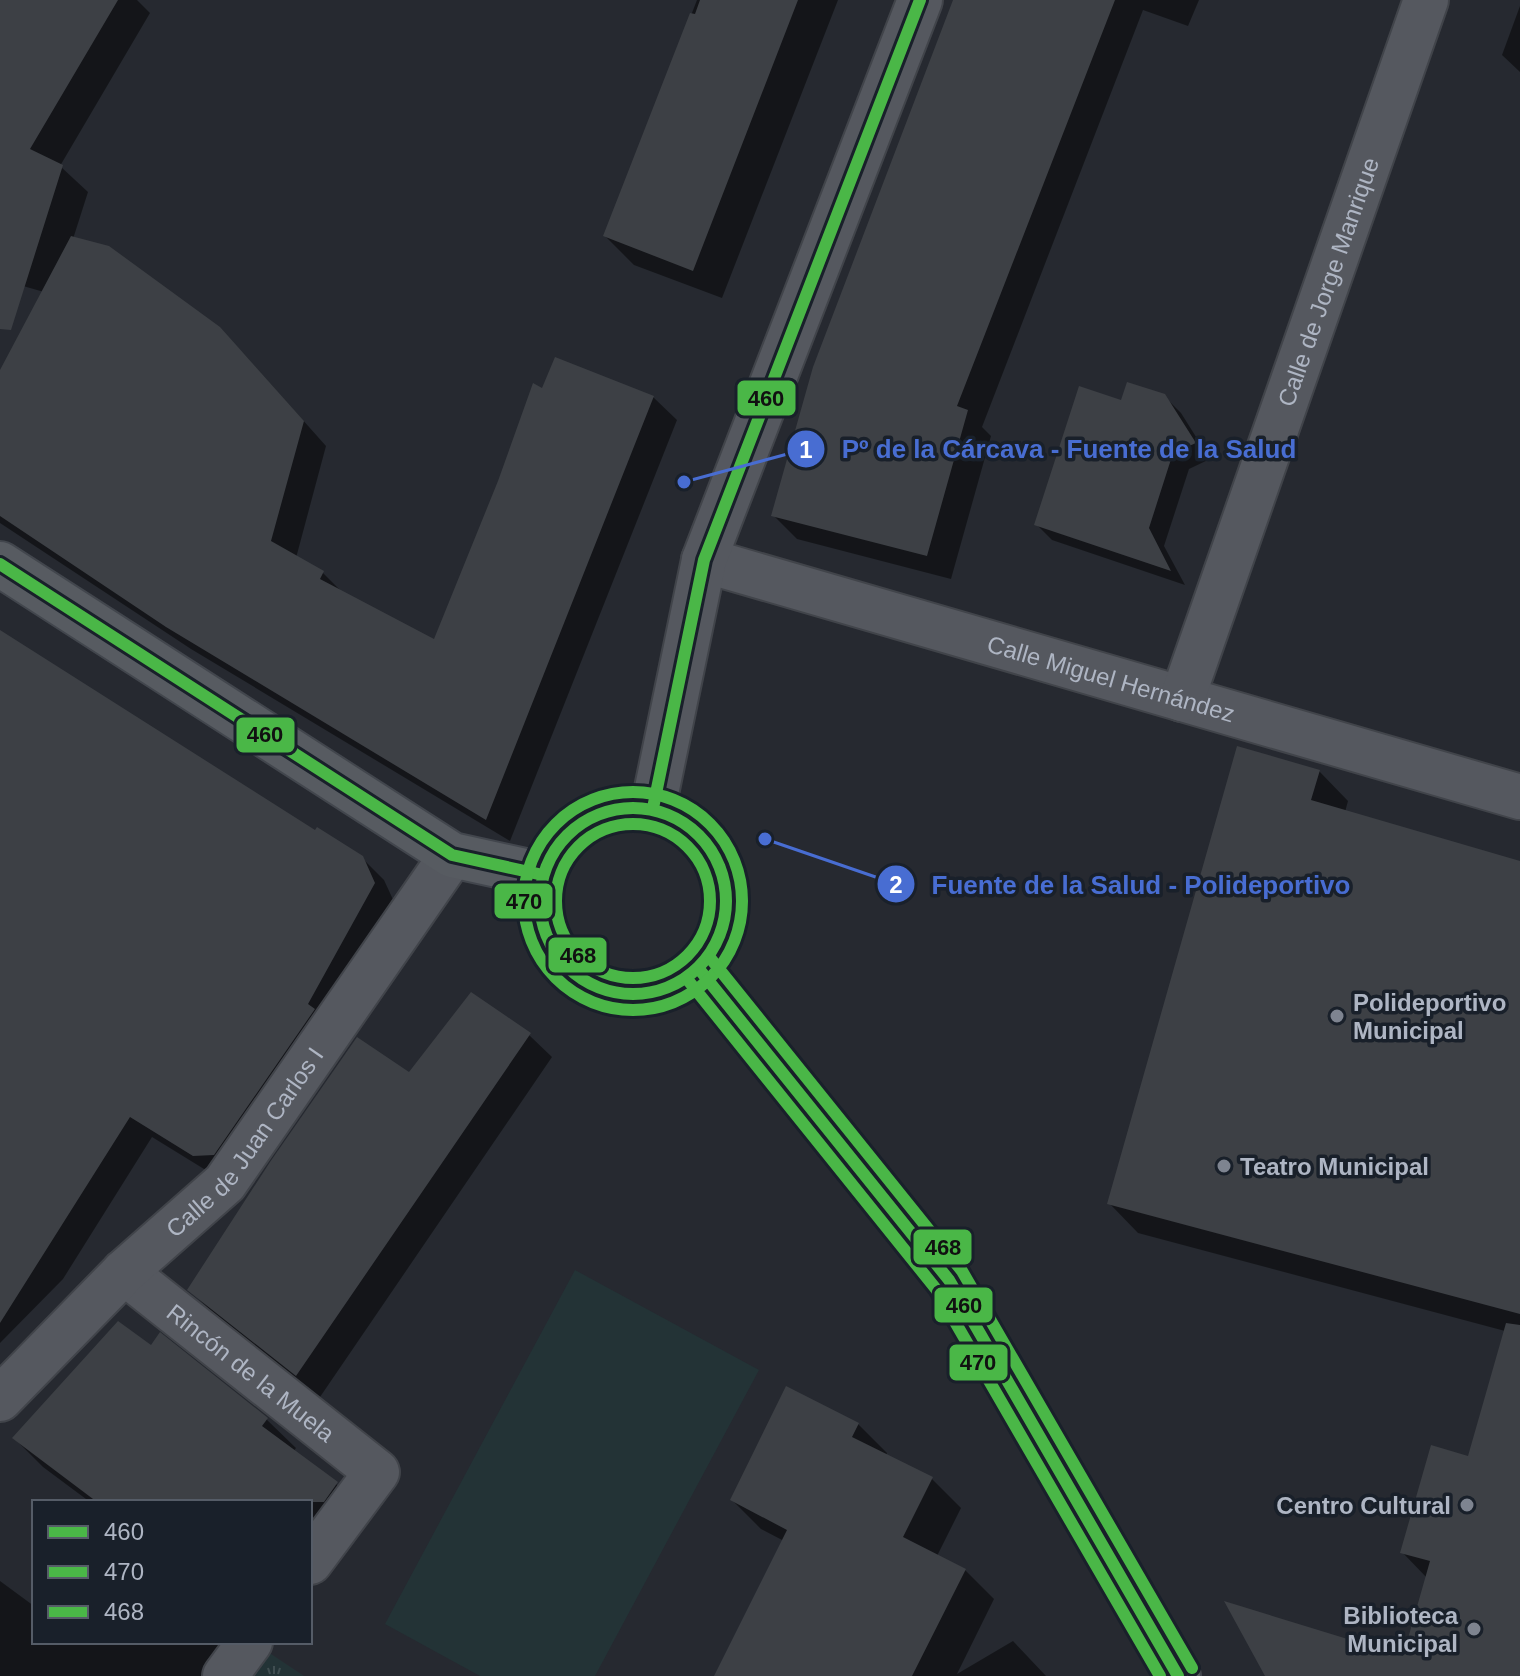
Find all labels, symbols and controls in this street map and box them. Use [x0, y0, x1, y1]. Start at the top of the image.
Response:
street label: Calle de Jorge Manrique [1272, 154, 1384, 410]
line badge: 460 [736, 379, 797, 417]
text: 460 [748, 386, 784, 411]
callout: Pº de la Cárcava - Fuente de la Salud [786, 424, 1312, 474]
text: Pº de la Cárcava - Fuente de la Salud [842, 434, 1296, 464]
text: 1 [799, 436, 813, 463]
street label: Calle Miguel Hernández [984, 630, 1238, 727]
line badge: 460 [235, 716, 296, 754]
text: 460 [247, 722, 283, 747]
callout: Fuente de la Salud - Polideportivo [876, 859, 1367, 909]
text: Fuente de la Salud - Polideportivo [932, 870, 1350, 900]
text: 2 [889, 871, 903, 898]
line badge: 470 [493, 882, 554, 920]
text: 470 [506, 889, 542, 914]
line badge: 468 [547, 936, 608, 974]
text: 468 [560, 943, 596, 968]
place label: Polideportivo Municipal [1353, 989, 1506, 1044]
marker: Polideportivo Municipal [1328, 1007, 1346, 1025]
street label: Calle de Juan Carlos I [160, 1042, 328, 1242]
place label: Teatro Municipal [1240, 1153, 1429, 1180]
marker: Teatro Municipal [1215, 1157, 1233, 1175]
line badge: 468 [912, 1228, 973, 1266]
text: 468 [925, 1235, 961, 1260]
line badge: 460 [933, 1286, 994, 1324]
text: 460 [946, 1293, 982, 1318]
street label: Rincón de la Muela [162, 1298, 341, 1447]
line badge: 470 [948, 1343, 1009, 1382]
text: 470 [960, 1350, 996, 1375]
place label: Centro Cultural [1276, 1492, 1451, 1519]
marker: Centro Cultural [1458, 1496, 1476, 1514]
legend [32, 1500, 312, 1644]
text: 460 [104, 1518, 144, 1545]
text: 470 [104, 1558, 144, 1585]
text: 468 [104, 1598, 144, 1625]
place label: Biblioteca Municipal [1343, 1602, 1459, 1657]
marker: Biblioteca Municipal [1465, 1620, 1483, 1638]

